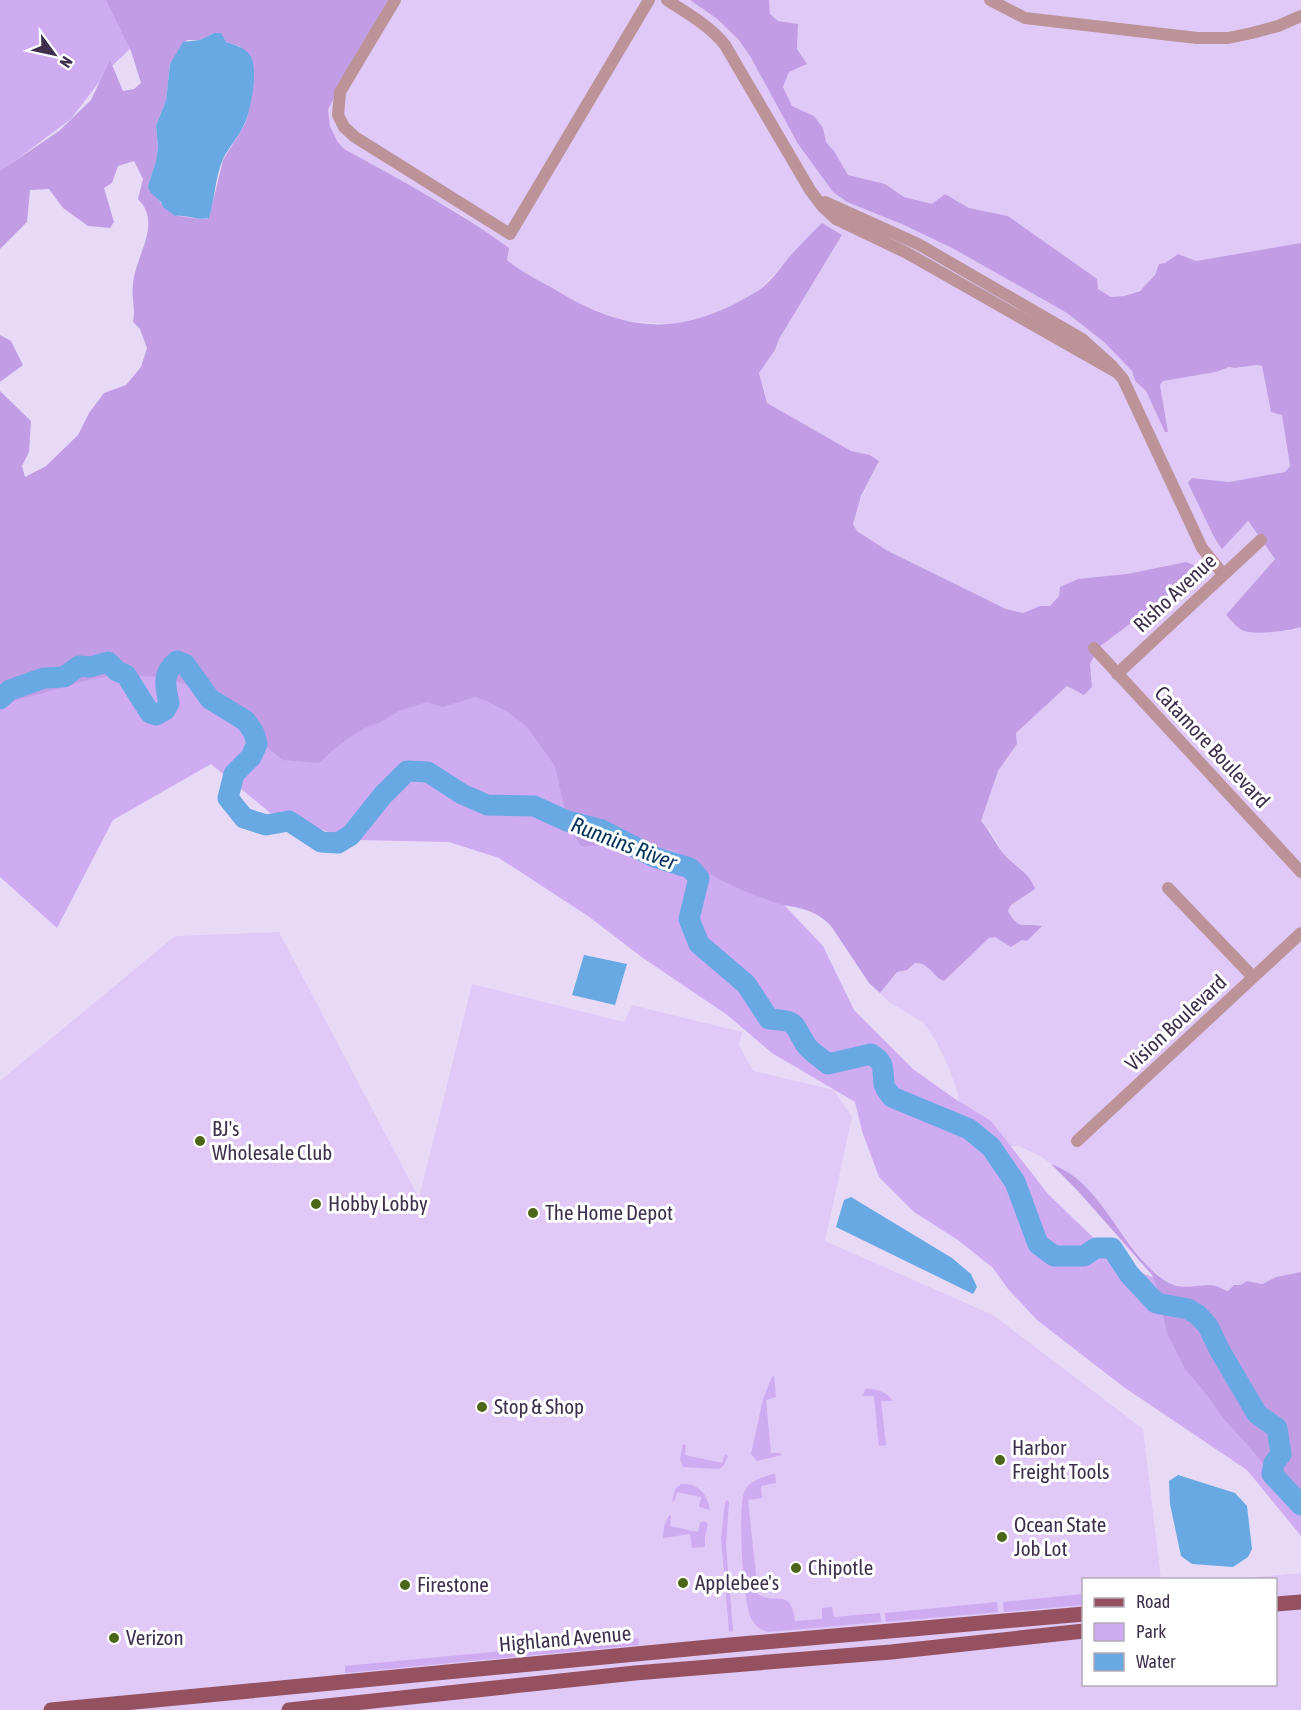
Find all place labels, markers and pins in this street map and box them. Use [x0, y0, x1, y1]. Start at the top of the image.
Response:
place label: BJ's Wholesale Club [212, 1116, 332, 1164]
marker: BJ's Wholesale Club [193, 1134, 207, 1148]
place label: Hobby Lobby [328, 1191, 428, 1215]
marker: Hobby Lobby [309, 1197, 323, 1211]
place label: The Home Depot [545, 1200, 673, 1224]
marker: The Home Depot [526, 1206, 540, 1220]
place label: Stop & Shop [494, 1394, 584, 1418]
marker: Stop & Shop [475, 1400, 489, 1414]
place label: Harbor Freight Tools [1012, 1435, 1109, 1483]
marker: Harbor Freight Tools [993, 1453, 1007, 1467]
place label: Ocean State Job Lot [1014, 1512, 1106, 1560]
marker: Ocean State Job Lot [995, 1530, 1009, 1544]
place label: Chipotle [808, 1555, 873, 1579]
marker: Chipotle [789, 1561, 803, 1575]
place label: Applebee's [695, 1570, 779, 1594]
place label: Firestone [417, 1572, 489, 1596]
marker: Applebee's [676, 1576, 690, 1590]
marker: Firestone [398, 1578, 412, 1592]
place label: Verizon [126, 1625, 184, 1649]
marker: Verizon [107, 1631, 121, 1645]

